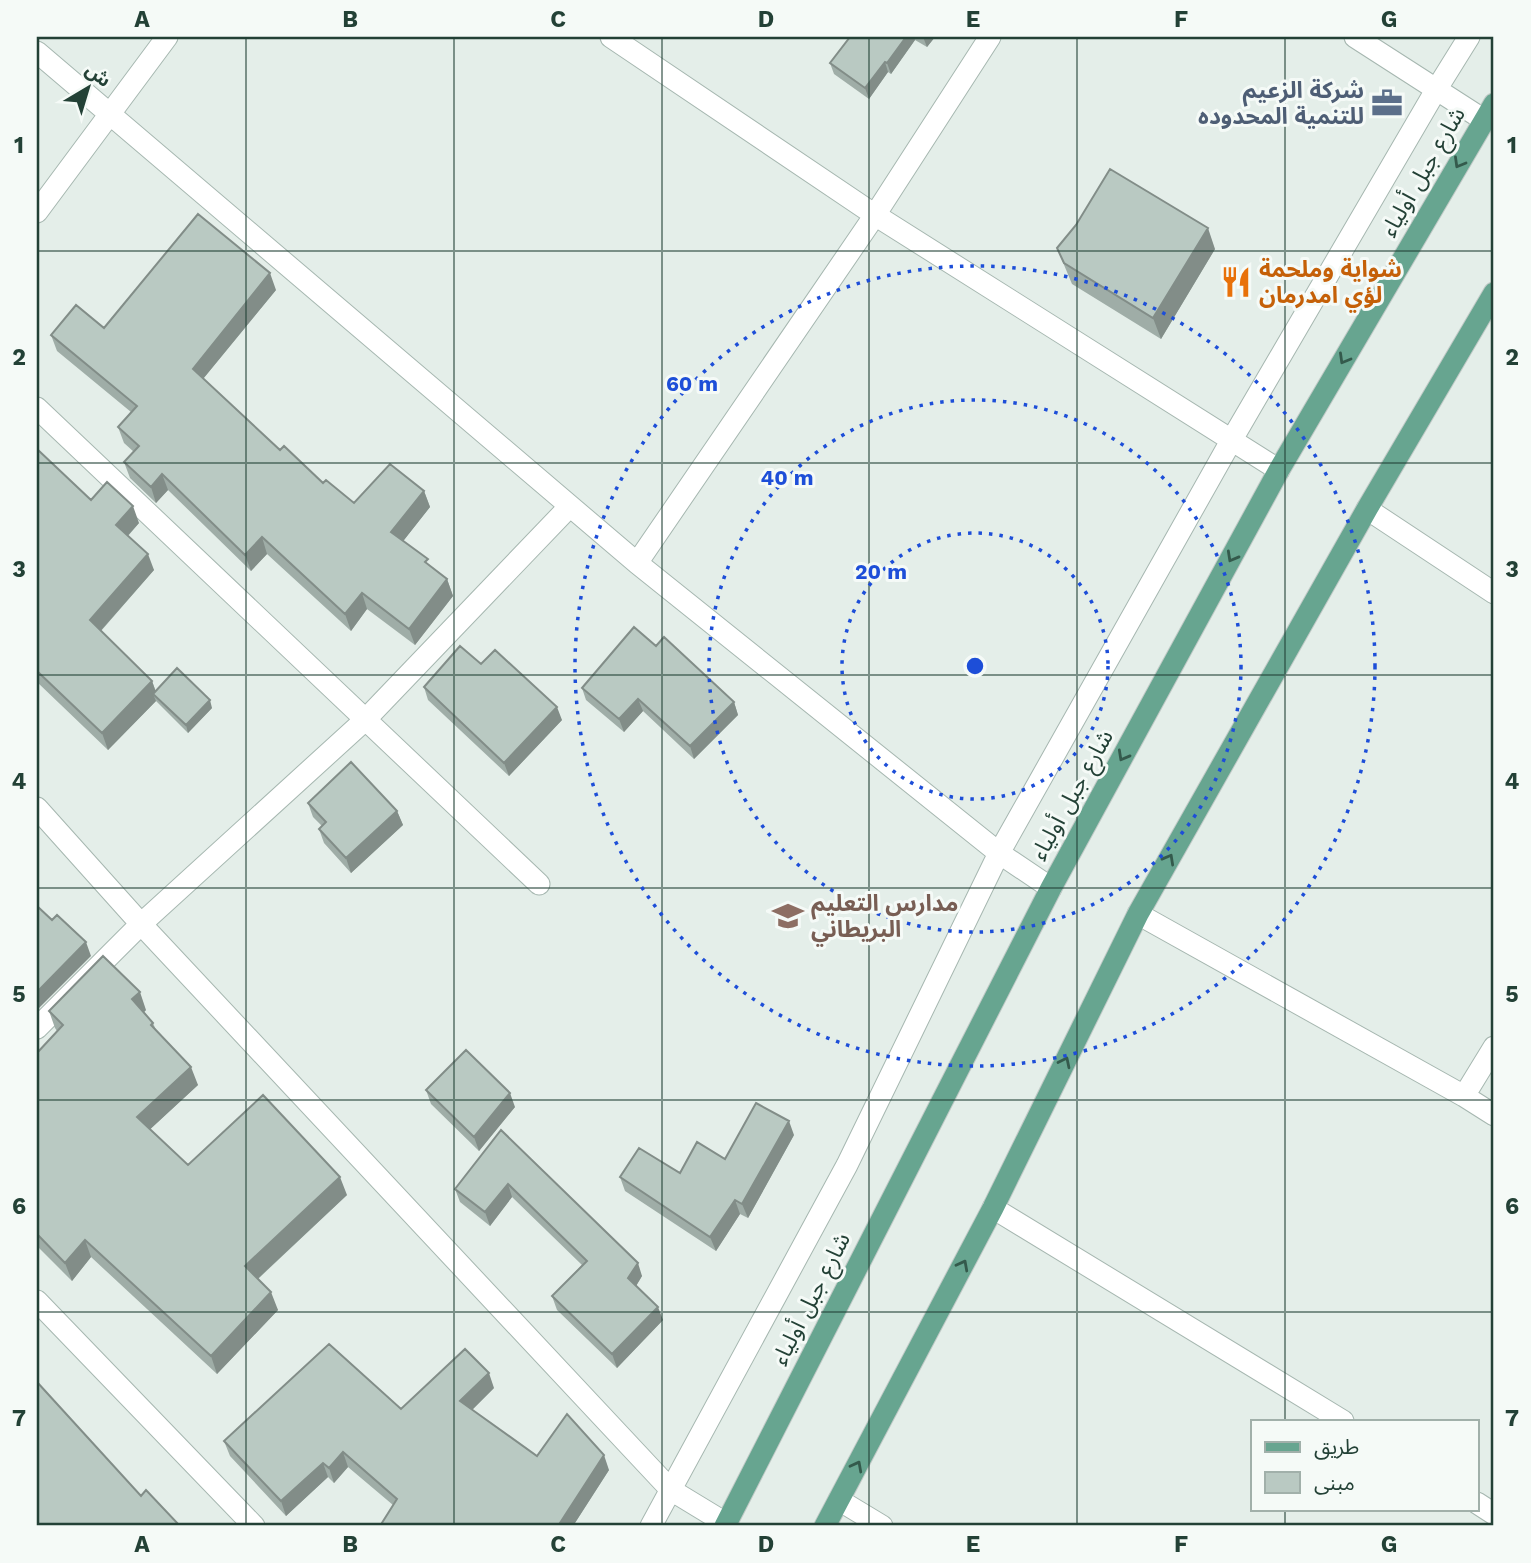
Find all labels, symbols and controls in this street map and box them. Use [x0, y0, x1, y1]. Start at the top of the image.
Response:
text: A [134, 6, 150, 33]
text: B [342, 6, 358, 33]
text: C [550, 6, 566, 33]
text: D [758, 6, 774, 33]
text: E [966, 6, 980, 33]
text: F [1174, 6, 1188, 33]
text: G [1381, 6, 1397, 33]
north arrow [52, 52, 122, 122]
text: ش [81, 58, 115, 92]
place label: شركة الزعيم للتنمية المحدوده [1198, 77, 1364, 130]
office icon: شركة الزعيم للتنمية المحدوده [1370, 86, 1404, 120]
street label: شارع جبل أولياء [1374, 102, 1474, 243]
text: 1 [14, 132, 24, 159]
text: 1 [1507, 132, 1517, 159]
one-way arrow [1454, 155, 1467, 168]
place label: شواية وملحمة لؤي امدرمان [1259, 256, 1402, 313]
restaurant icon: شواية وملحمة لؤي امدرمان [1219, 265, 1253, 299]
text: 2 [12, 344, 26, 371]
text: 2 [1505, 344, 1519, 371]
one-way arrow [1340, 351, 1353, 364]
text: 60 m [666, 371, 718, 396]
text: 40 m [761, 465, 813, 490]
one-way arrow [1227, 550, 1240, 562]
text: 3 [12, 556, 26, 583]
text: 3 [1505, 556, 1519, 583]
text: 20 m [855, 559, 907, 584]
centre of rings [963, 654, 987, 678]
street label: شارع جبل أولياء [1024, 725, 1122, 866]
one-way arrow [1118, 749, 1131, 762]
text: 4 [12, 768, 27, 795]
text: 4 [1505, 768, 1520, 795]
one-way arrow [1161, 854, 1174, 866]
place label: مدارس التعليم البريطاني [811, 890, 958, 947]
school or university icon: مدارس التعليم البريطاني [771, 899, 805, 933]
text: 5 [12, 981, 26, 1008]
text: 5 [1505, 981, 1519, 1008]
one-way arrow [1057, 1057, 1071, 1069]
text: 6 [12, 1193, 26, 1220]
text: 6 [1505, 1193, 1519, 1220]
street label: شارع جبل أولياء [765, 1228, 859, 1371]
one-way arrow [955, 1260, 968, 1272]
text: 7 [12, 1405, 26, 1432]
text: 7 [1505, 1405, 1519, 1432]
legend [1251, 1420, 1478, 1510]
text: طريق [1314, 1434, 1359, 1460]
one-way arrow [848, 1461, 862, 1473]
text: مبنى [1314, 1470, 1355, 1495]
text: A [134, 1531, 150, 1558]
text: B [342, 1531, 358, 1558]
text: C [550, 1531, 566, 1558]
text: D [758, 1531, 774, 1558]
text: E [966, 1531, 980, 1558]
text: F [1174, 1531, 1188, 1558]
text: G [1381, 1531, 1397, 1558]

